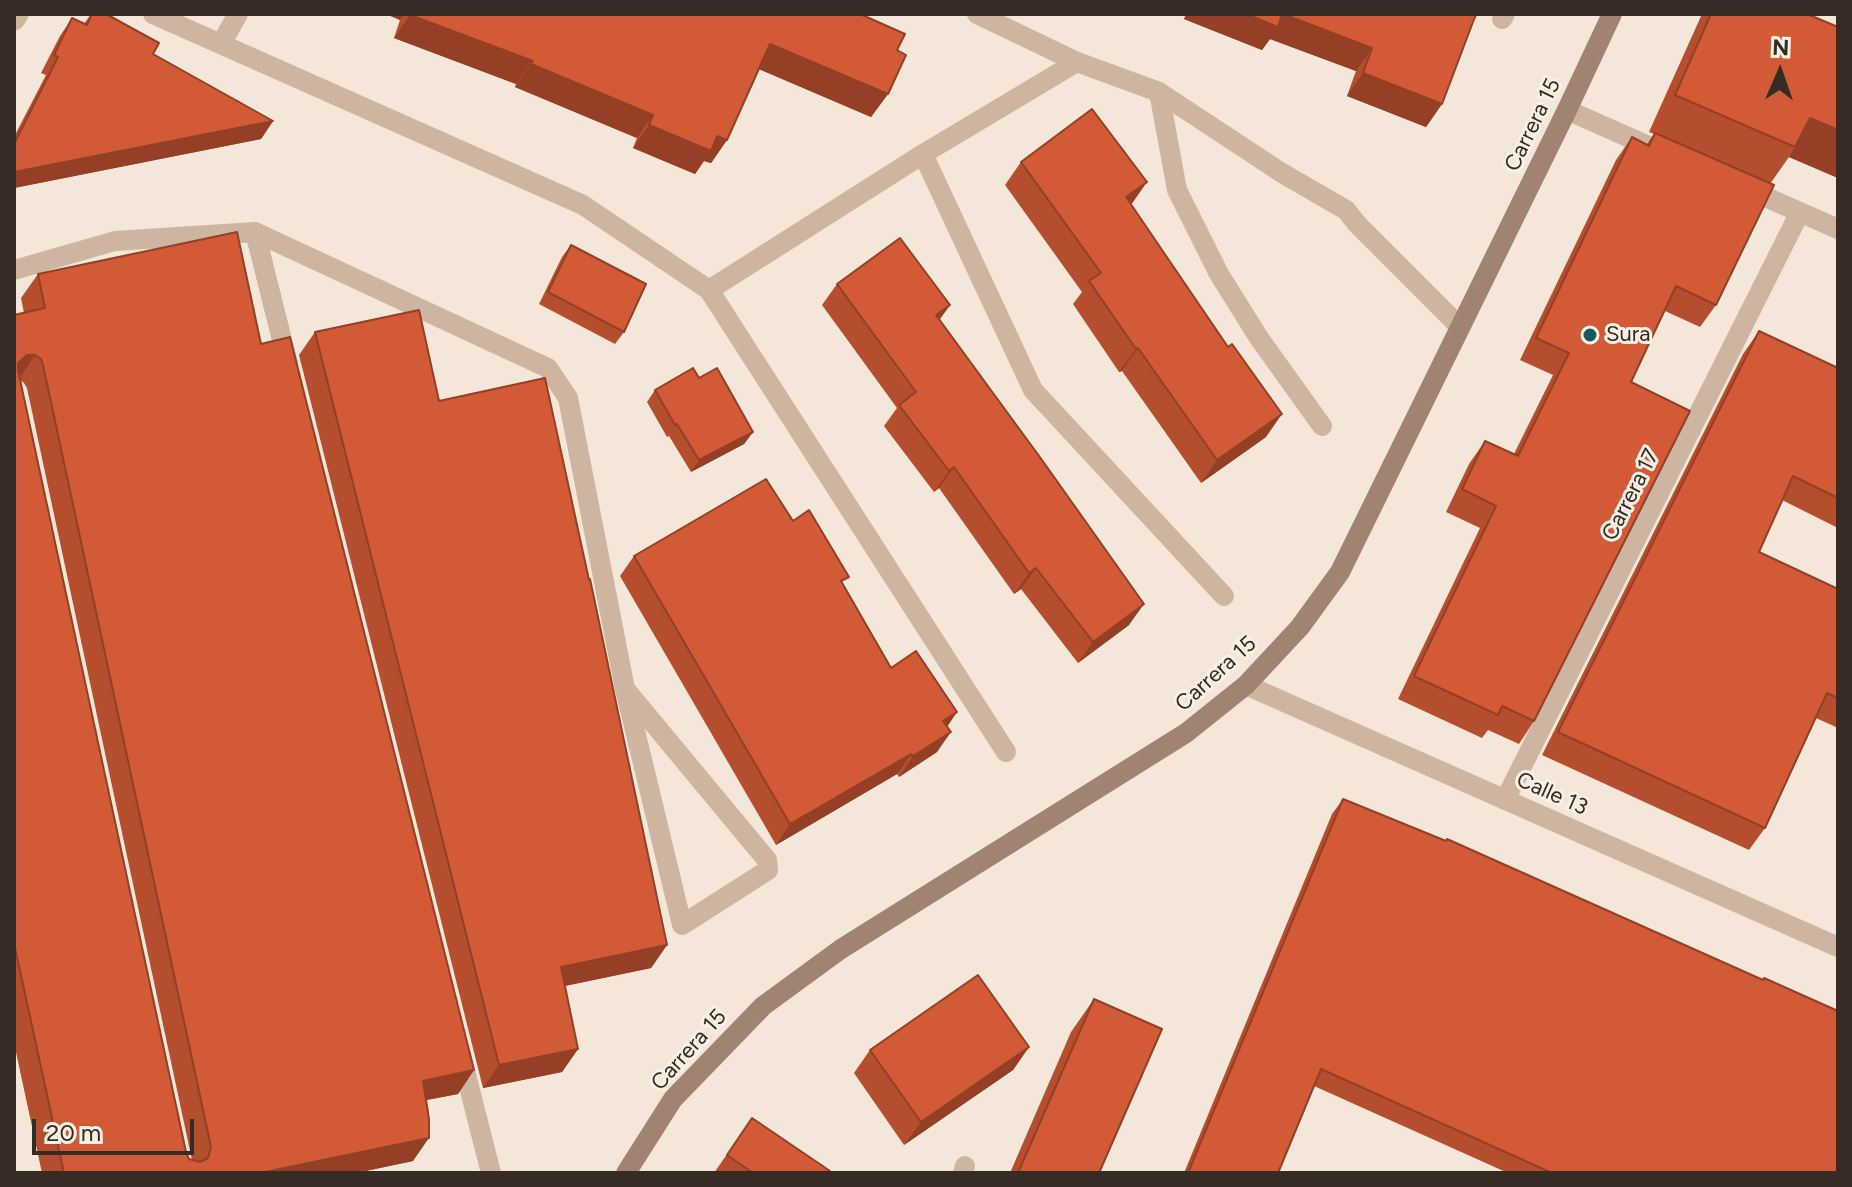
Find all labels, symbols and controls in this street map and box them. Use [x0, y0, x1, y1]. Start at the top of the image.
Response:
north arrow [1740, 32, 1820, 112]
text: N [1772, 34, 1790, 61]
street label: Carrera 15 [1499, 74, 1567, 176]
place label: Sura [1606, 322, 1650, 348]
marker: Sura [1581, 326, 1599, 344]
street label: Carrera 17 [1597, 445, 1665, 545]
street label: Carrera 15 [1170, 631, 1262, 717]
street label: Calle 13 [1512, 767, 1592, 821]
street label: Carrera 15 [646, 1004, 732, 1096]
scale bar [36, 1103, 198, 1153]
text: 20 m [46, 1118, 101, 1147]

